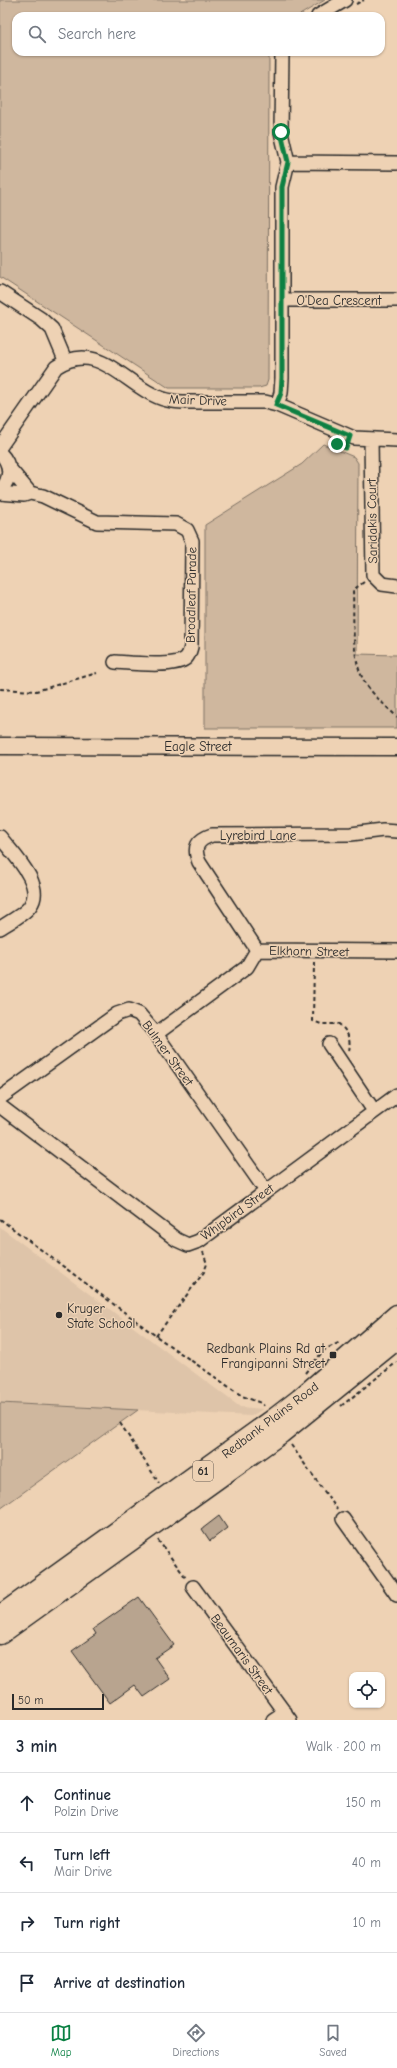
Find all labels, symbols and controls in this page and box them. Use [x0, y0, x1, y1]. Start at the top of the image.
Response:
search box [12, 12, 385, 56]
icon: search [26, 23, 48, 45]
text: Search here [58, 25, 136, 43]
route start [272, 123, 290, 141]
street label: O'Dea Crescent [296, 293, 383, 308]
street label: Mair Drive [169, 391, 228, 409]
route end [328, 435, 346, 453]
street label: Saridakis Court [364, 477, 380, 564]
street label: Broadleaf Parade [183, 546, 199, 643]
street label: Eagle Street [164, 739, 233, 754]
street label: Lyrebird Lane [220, 828, 297, 843]
street label: Elkhorn Street [269, 943, 350, 959]
street label: Bulmer Street [139, 1017, 197, 1090]
street label: Whipbird Street [198, 1180, 277, 1244]
place label: Kruger State School [67, 1301, 135, 1331]
marker: Kruger State School [54, 1310, 64, 1320]
place label: Redbank Plains Rd at Frangipanni Street [207, 1341, 326, 1371]
marker: Redbank Plains Rd at Frangipanni Street [328, 1350, 338, 1360]
street label: Redbank Plains Road [219, 1379, 321, 1461]
road number: 61 [193, 1461, 213, 1481]
street label: Beaumaris Street [208, 1611, 277, 1698]
map controls [349, 1672, 385, 1708]
button: locate [349, 1672, 385, 1708]
scale bar [12, 1692, 104, 1711]
text: 50 m [18, 1694, 43, 1707]
text: 3 min [16, 1737, 57, 1756]
text: Walk · 200 m [306, 1739, 381, 1754]
text: Continue [54, 1786, 111, 1804]
icon: ahead [16, 1792, 38, 1814]
text: 150 m [346, 1795, 381, 1810]
text: Polzin Drive [54, 1804, 119, 1819]
text: Turn left [54, 1846, 110, 1864]
icon: left [16, 1852, 38, 1874]
text: 40 m [352, 1855, 381, 1870]
text: Mair Drive [54, 1864, 112, 1879]
icon: right [16, 1912, 38, 1934]
text: Turn right [54, 1914, 120, 1932]
text: 10 m [353, 1915, 381, 1930]
icon: arrive [16, 1972, 38, 1994]
text: Arrive at destination [54, 1974, 185, 1992]
tab: Map [50, 2022, 72, 2059]
tab: Directions [172, 2022, 219, 2059]
tab: Saved [319, 2022, 347, 2059]

